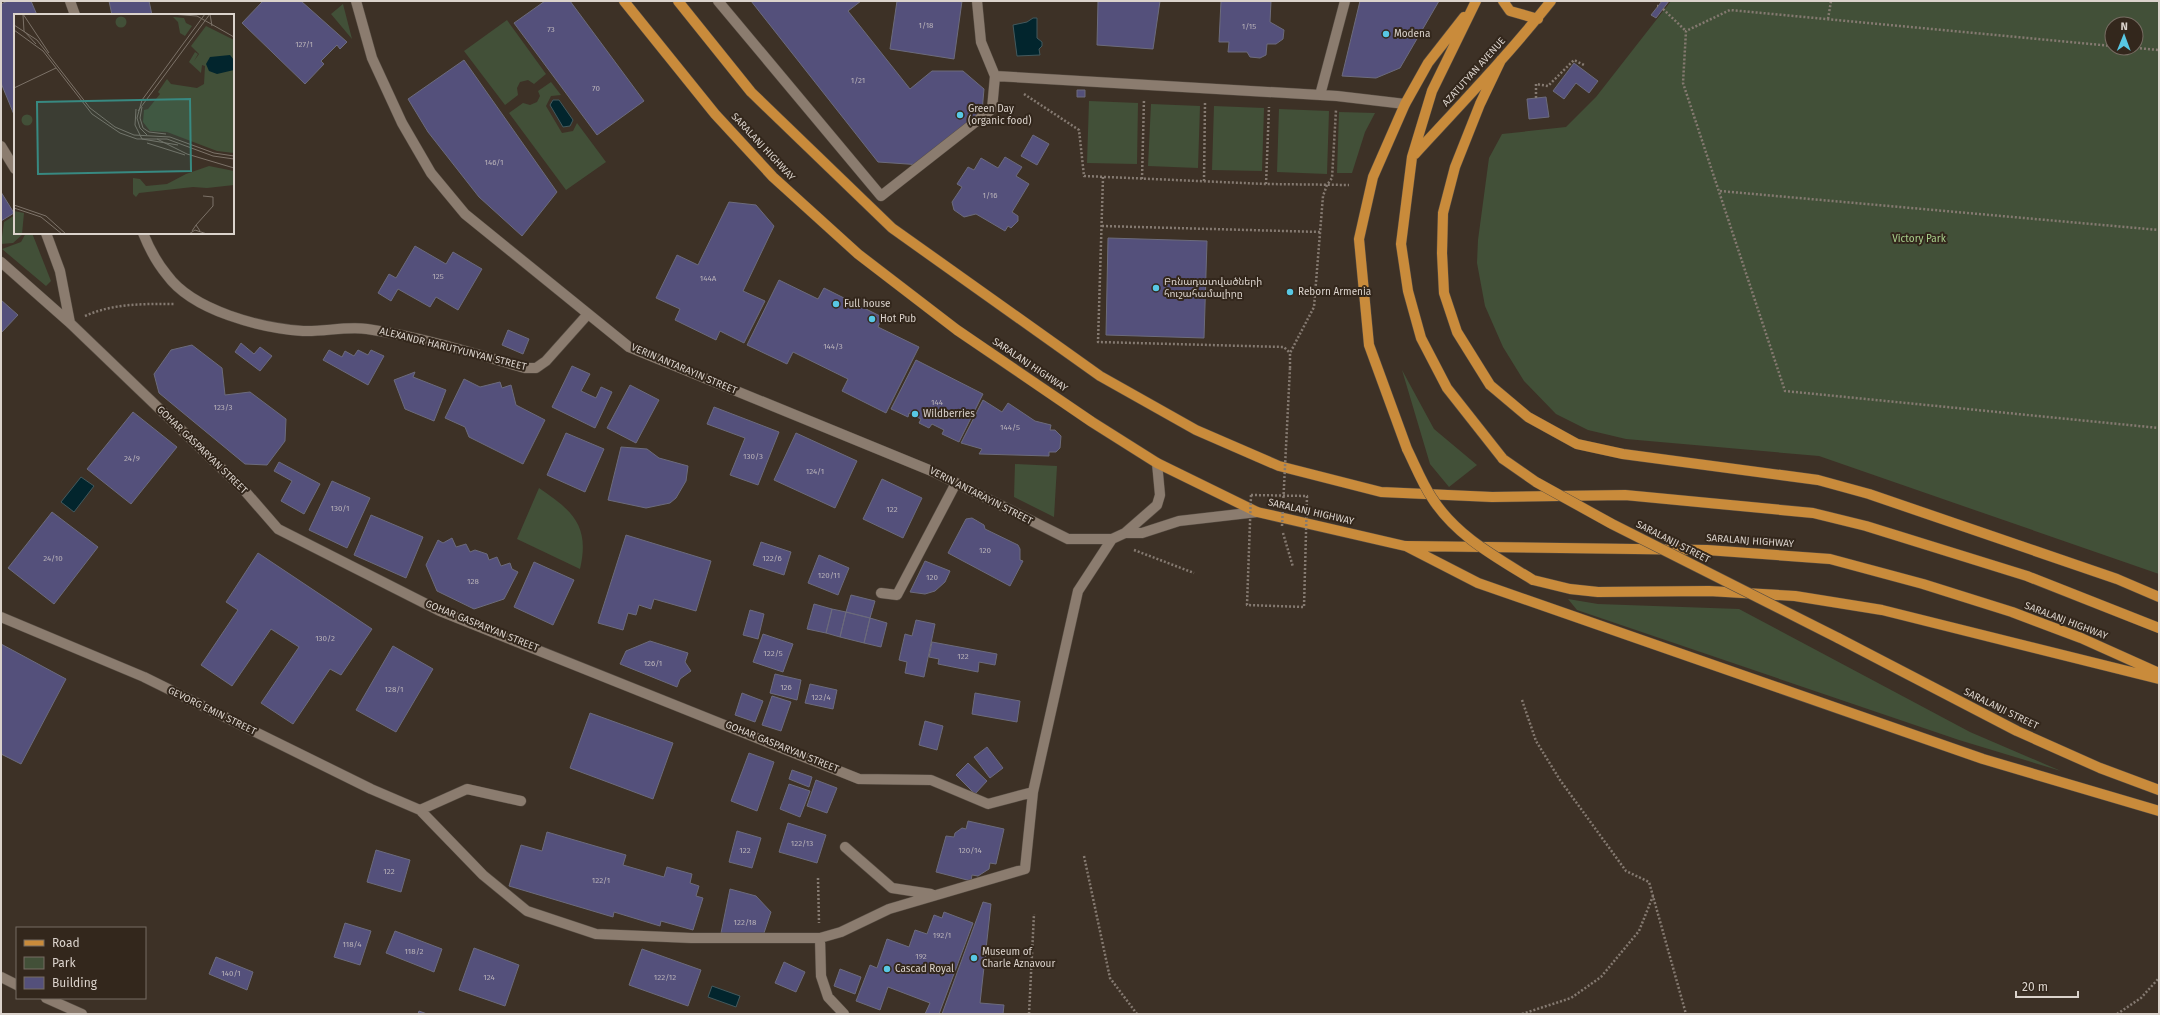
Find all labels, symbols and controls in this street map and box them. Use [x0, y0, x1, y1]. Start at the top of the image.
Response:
inset map [14, 14, 234, 234]
north arrow [2104, 16, 2144, 56]
text: N [2120, 20, 2128, 33]
house number: 1/18 [918, 21, 934, 30]
house number: 1/15 [1242, 22, 1256, 31]
house number: 73 [547, 25, 555, 34]
place label: Modena [1394, 28, 1430, 40]
marker: Modena [1381, 29, 1391, 39]
street label: AZATUTYAN AVENUE [1440, 35, 1508, 109]
house number: 127/1 [295, 40, 313, 49]
house number: 1/21 [851, 76, 865, 85]
house number: 70 [592, 84, 600, 93]
place label: Green Day (organic food) [968, 103, 1032, 127]
marker: Green Day (organic food) [955, 110, 965, 120]
street label: SARALANJ HIGHWAY [729, 111, 798, 184]
house number: 146/1 [485, 158, 503, 167]
house number: 1/16 [983, 191, 997, 200]
park label: Victory Park [1892, 233, 1947, 245]
house number: 125 [432, 272, 444, 281]
house number: 144A [700, 274, 717, 283]
place label: Բռնադատվածների հուշահամալիրը [1164, 276, 1262, 300]
marker: Բռնադատվածների հուշահամալիրը [1151, 283, 1161, 293]
place label: Reborn Armenia [1298, 286, 1371, 298]
marker: Reborn Armenia [1285, 287, 1295, 297]
place label: Full house [844, 298, 891, 310]
marker: Full house [831, 299, 841, 309]
place label: Hot Pub [880, 313, 916, 325]
marker: Hot Pub [867, 314, 877, 324]
street label: ALEXANDR HARUTYUNYAN STREET [378, 325, 528, 373]
street label: SARALANJ HIGHWAY [990, 335, 1070, 395]
street label: VERIN ANTARAYIN STREET [629, 341, 740, 397]
house number: 144/3 [823, 342, 843, 351]
house number: 144 [931, 398, 944, 407]
house number: 123/3 [213, 403, 233, 412]
street label: GOHAR GASPARYAN STREET [154, 404, 250, 497]
place label: Wildberries [923, 408, 975, 420]
marker: Wildberries [910, 409, 920, 419]
house number: 144/5 [1000, 423, 1020, 432]
house number: 130/3 [743, 452, 763, 461]
house number: 24/9 [124, 454, 140, 463]
street label: VERIN ANTARAYIN STREET [928, 465, 1035, 528]
house number: 124/1 [806, 467, 824, 476]
street label: SARALANJ HIGHWAY [1267, 496, 1356, 528]
house number: 130/1 [330, 504, 350, 513]
house number: 122 [886, 505, 898, 514]
street label: SARALANJI STREET [1634, 518, 1713, 566]
street label: SARALANJ HIGHWAY [1706, 532, 1795, 550]
house number: 120 [979, 546, 991, 555]
house number: 24/10 [43, 554, 63, 563]
house number: 122/6 [762, 554, 782, 563]
house number: 120/11 [818, 571, 840, 580]
house number: 120 [926, 573, 938, 582]
house number: 128 [467, 577, 480, 586]
street label: GOHAR GASPARYAN STREET [424, 598, 541, 655]
street label: SARALANJ HIGHWAY [2023, 600, 2110, 643]
house number: 130/2 [315, 634, 335, 643]
house number: 122/5 [763, 649, 783, 658]
house number: 122 [957, 652, 969, 661]
house number: 126/1 [644, 659, 662, 668]
house number: 126 [780, 683, 792, 692]
street label: GEVORG EMIN STREET [166, 684, 259, 738]
house number: 128/1 [385, 685, 403, 694]
street label: SARALANJI STREET [1962, 686, 2041, 733]
house number: 122/4 [811, 693, 831, 702]
street label: GOHAR GASPARYAN STREET [724, 719, 841, 776]
house number: 122/13 [791, 839, 813, 848]
house number: 122 [739, 846, 751, 855]
house number: 120/14 [958, 846, 982, 855]
house number: 122 [383, 867, 395, 876]
house number: 122/1 [592, 876, 610, 885]
house number: 122/18 [734, 918, 757, 927]
legend [16, 927, 146, 999]
house number: 192/1 [933, 931, 951, 940]
text: Road [52, 936, 80, 950]
house number: 118/4 [342, 940, 362, 949]
place label: Museum of Charle Aznavour [982, 946, 1055, 970]
house number: 118/2 [404, 947, 424, 956]
house number: 192 [915, 952, 927, 961]
marker: Museum of Charle Aznavour [969, 953, 979, 963]
text: Park [52, 956, 76, 970]
place label: Cascad Royal [895, 963, 954, 975]
marker: Cascad Royal [882, 964, 892, 974]
house number: 140/1 [221, 969, 241, 978]
house number: 124 [483, 973, 495, 982]
house number: 122/12 [654, 973, 676, 982]
scale bar [2016, 973, 2078, 999]
text: Building [52, 976, 98, 990]
text: 20 m [2022, 980, 2048, 994]

